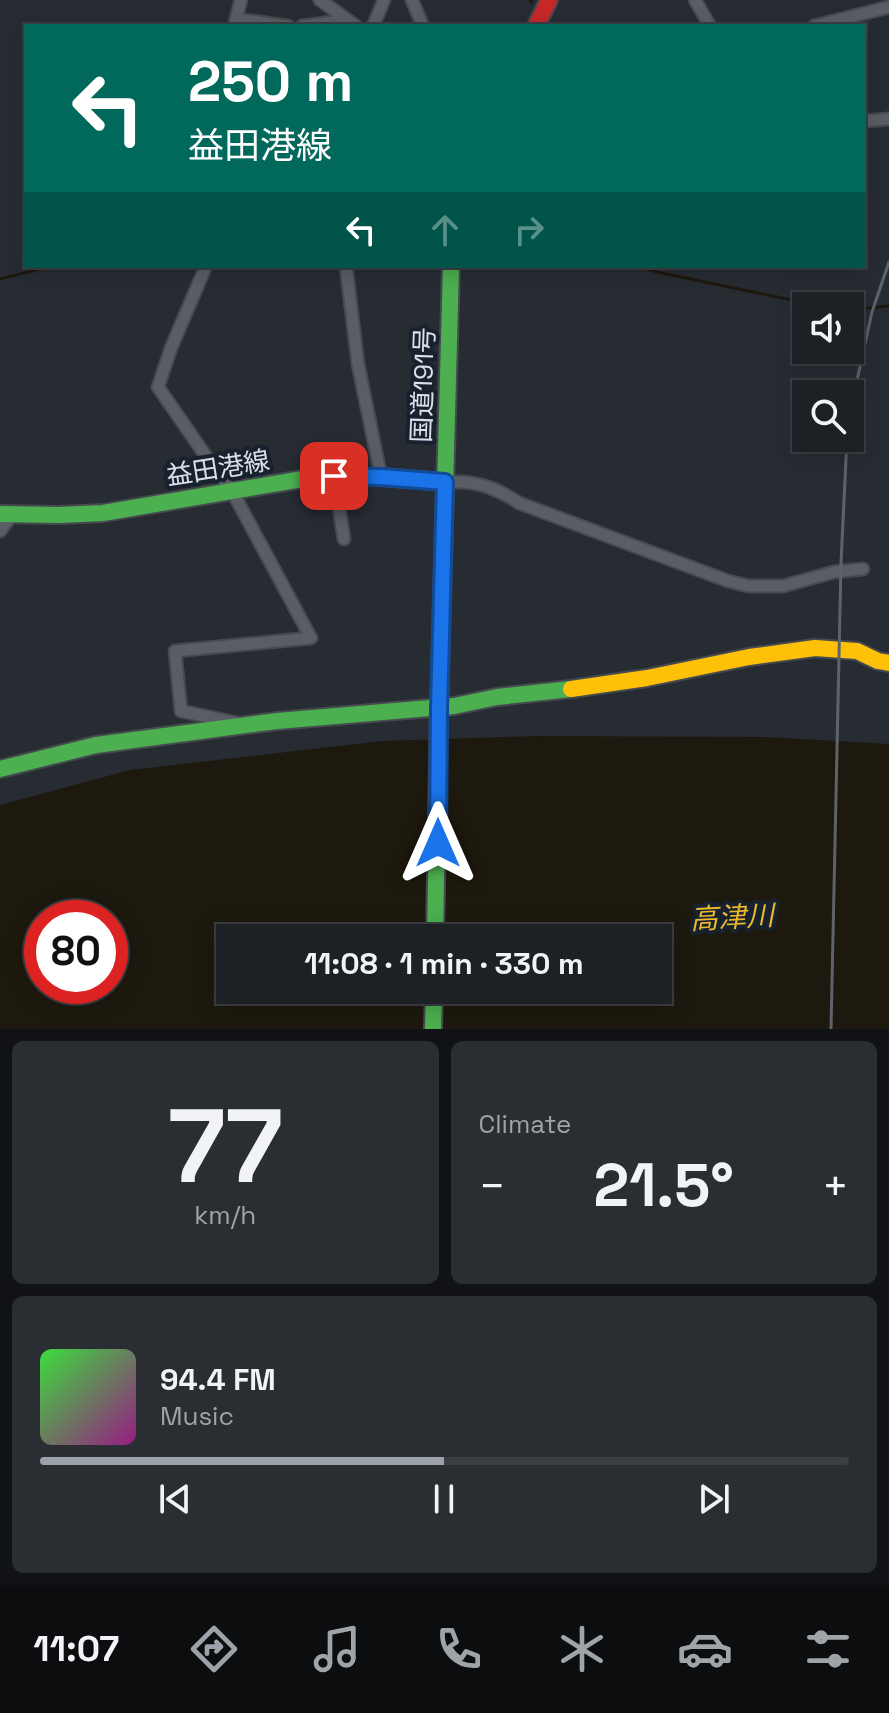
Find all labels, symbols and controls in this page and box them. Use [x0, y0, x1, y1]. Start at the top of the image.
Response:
text: 250 m [188, 46, 353, 117]
icon: left [56, 56, 160, 160]
text: 益田港線 [188, 123, 332, 169]
icon: left [339, 208, 383, 252]
icon: ahead [423, 208, 467, 252]
icon: right [507, 208, 551, 252]
map controls [792, 292, 864, 452]
button: sound [792, 292, 864, 364]
street label: 国道191号 [404, 327, 442, 443]
button: search [792, 380, 864, 452]
pin [300, 442, 368, 510]
street label: 益田港線 [164, 443, 272, 493]
icon: arrive [312, 454, 356, 498]
position arrow [396, 801, 480, 885]
water label: 高津川 [689, 897, 778, 937]
speed limit sign: 80 [24, 900, 128, 1004]
text: 11:08 · 1 min · 330 m [304, 944, 584, 983]
text: 77 [168, 1080, 283, 1212]
text: Climate [479, 1107, 571, 1141]
text: 21.5° [594, 1147, 734, 1224]
text: − [479, 1158, 506, 1214]
text: + [822, 1158, 849, 1214]
text: km/h [194, 1198, 256, 1232]
text: 94.4 FM [160, 1360, 276, 1399]
text: Music [160, 1399, 234, 1433]
icon: previous [153, 1477, 197, 1521]
icon: pause [422, 1477, 466, 1521]
icon: next [692, 1477, 736, 1521]
icon: directions [186, 1621, 242, 1677]
icon: music [309, 1621, 365, 1677]
icon: phone [431, 1621, 487, 1677]
icon: climate [554, 1621, 610, 1677]
icon: car [677, 1621, 733, 1677]
icon: filters [800, 1621, 856, 1677]
text: 11:07 [33, 1626, 119, 1672]

